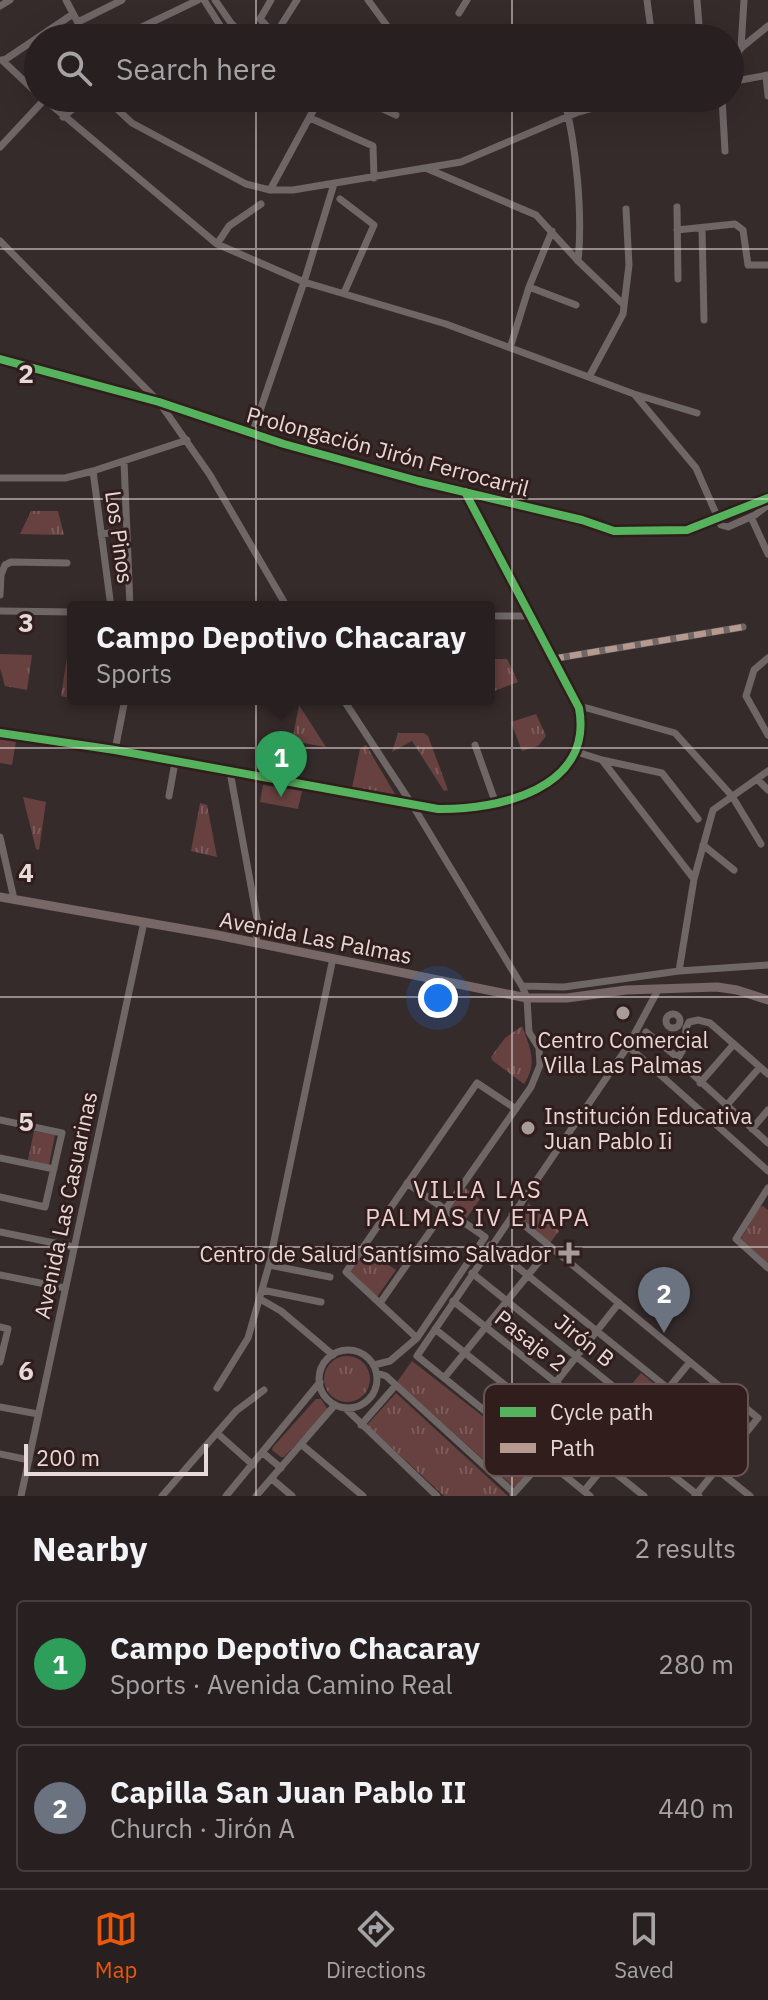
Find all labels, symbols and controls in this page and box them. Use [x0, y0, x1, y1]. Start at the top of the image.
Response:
search box [24, 24, 744, 112]
icon: search [52, 46, 96, 90]
text: Search here [116, 49, 277, 88]
text: 2 [18, 356, 34, 390]
street label: Prolongación Jirón Ferrocarril [244, 399, 532, 503]
street label: Los Pinos [99, 489, 141, 585]
popup [67, 601, 495, 705]
text: 3 [18, 605, 34, 639]
text: Campo Depotivo Chacaray [96, 617, 466, 656]
text: Sports [96, 656, 172, 690]
pin: 1 [255, 731, 307, 797]
text: 4 [18, 855, 34, 889]
street label: Avenida Las Palmas [217, 904, 415, 970]
your location [418, 978, 458, 1018]
marker: Centro Comercial Villa Las Palmas [614, 1004, 632, 1022]
place label: Centro Comercial Villa Las Palmas [538, 1025, 708, 1079]
street label: Avenida Las Casuarinas [27, 1089, 103, 1321]
place label: Institución Educativa Juan Pablo Ii [544, 1101, 752, 1155]
text: 5 [18, 1104, 34, 1138]
marker: Institución Educativa Juan Pablo Ii [519, 1119, 537, 1137]
district label: VILLA LAS PALMAS IV ETAPA [365, 1173, 591, 1233]
place label: Centro de Salud Santísimo Salvador [200, 1239, 551, 1268]
marker: Centro de Salud Santísimo Salvador [558, 1242, 580, 1264]
pin: 2 [638, 1267, 690, 1333]
street label: Pasaje 2 [489, 1303, 573, 1377]
street label: Jirón B [549, 1307, 621, 1373]
text: 6 [18, 1353, 34, 1387]
legend [484, 1384, 748, 1476]
text: Cycle path [550, 1397, 654, 1426]
text: Path [550, 1433, 595, 1462]
scale bar [24, 1440, 208, 1476]
text: 200 m [36, 1443, 100, 1472]
text: Nearby [32, 1526, 147, 1570]
text: 2 results [634, 1531, 736, 1565]
text: Campo Depotivo Chacaray [110, 1628, 480, 1667]
text: 1 [52, 1647, 68, 1681]
text: 280 m [658, 1647, 734, 1681]
text: Sports · Avenida Camino Real [110, 1667, 452, 1701]
text: Capilla San Juan Pablo II [110, 1772, 467, 1811]
text: 2 [52, 1791, 68, 1825]
text: 440 m [658, 1791, 734, 1825]
text: Church · Jirón A [110, 1811, 295, 1845]
tab: Map [94, 1907, 138, 1984]
tab: Directions [326, 1907, 426, 1984]
tab: Saved [614, 1907, 674, 1984]

